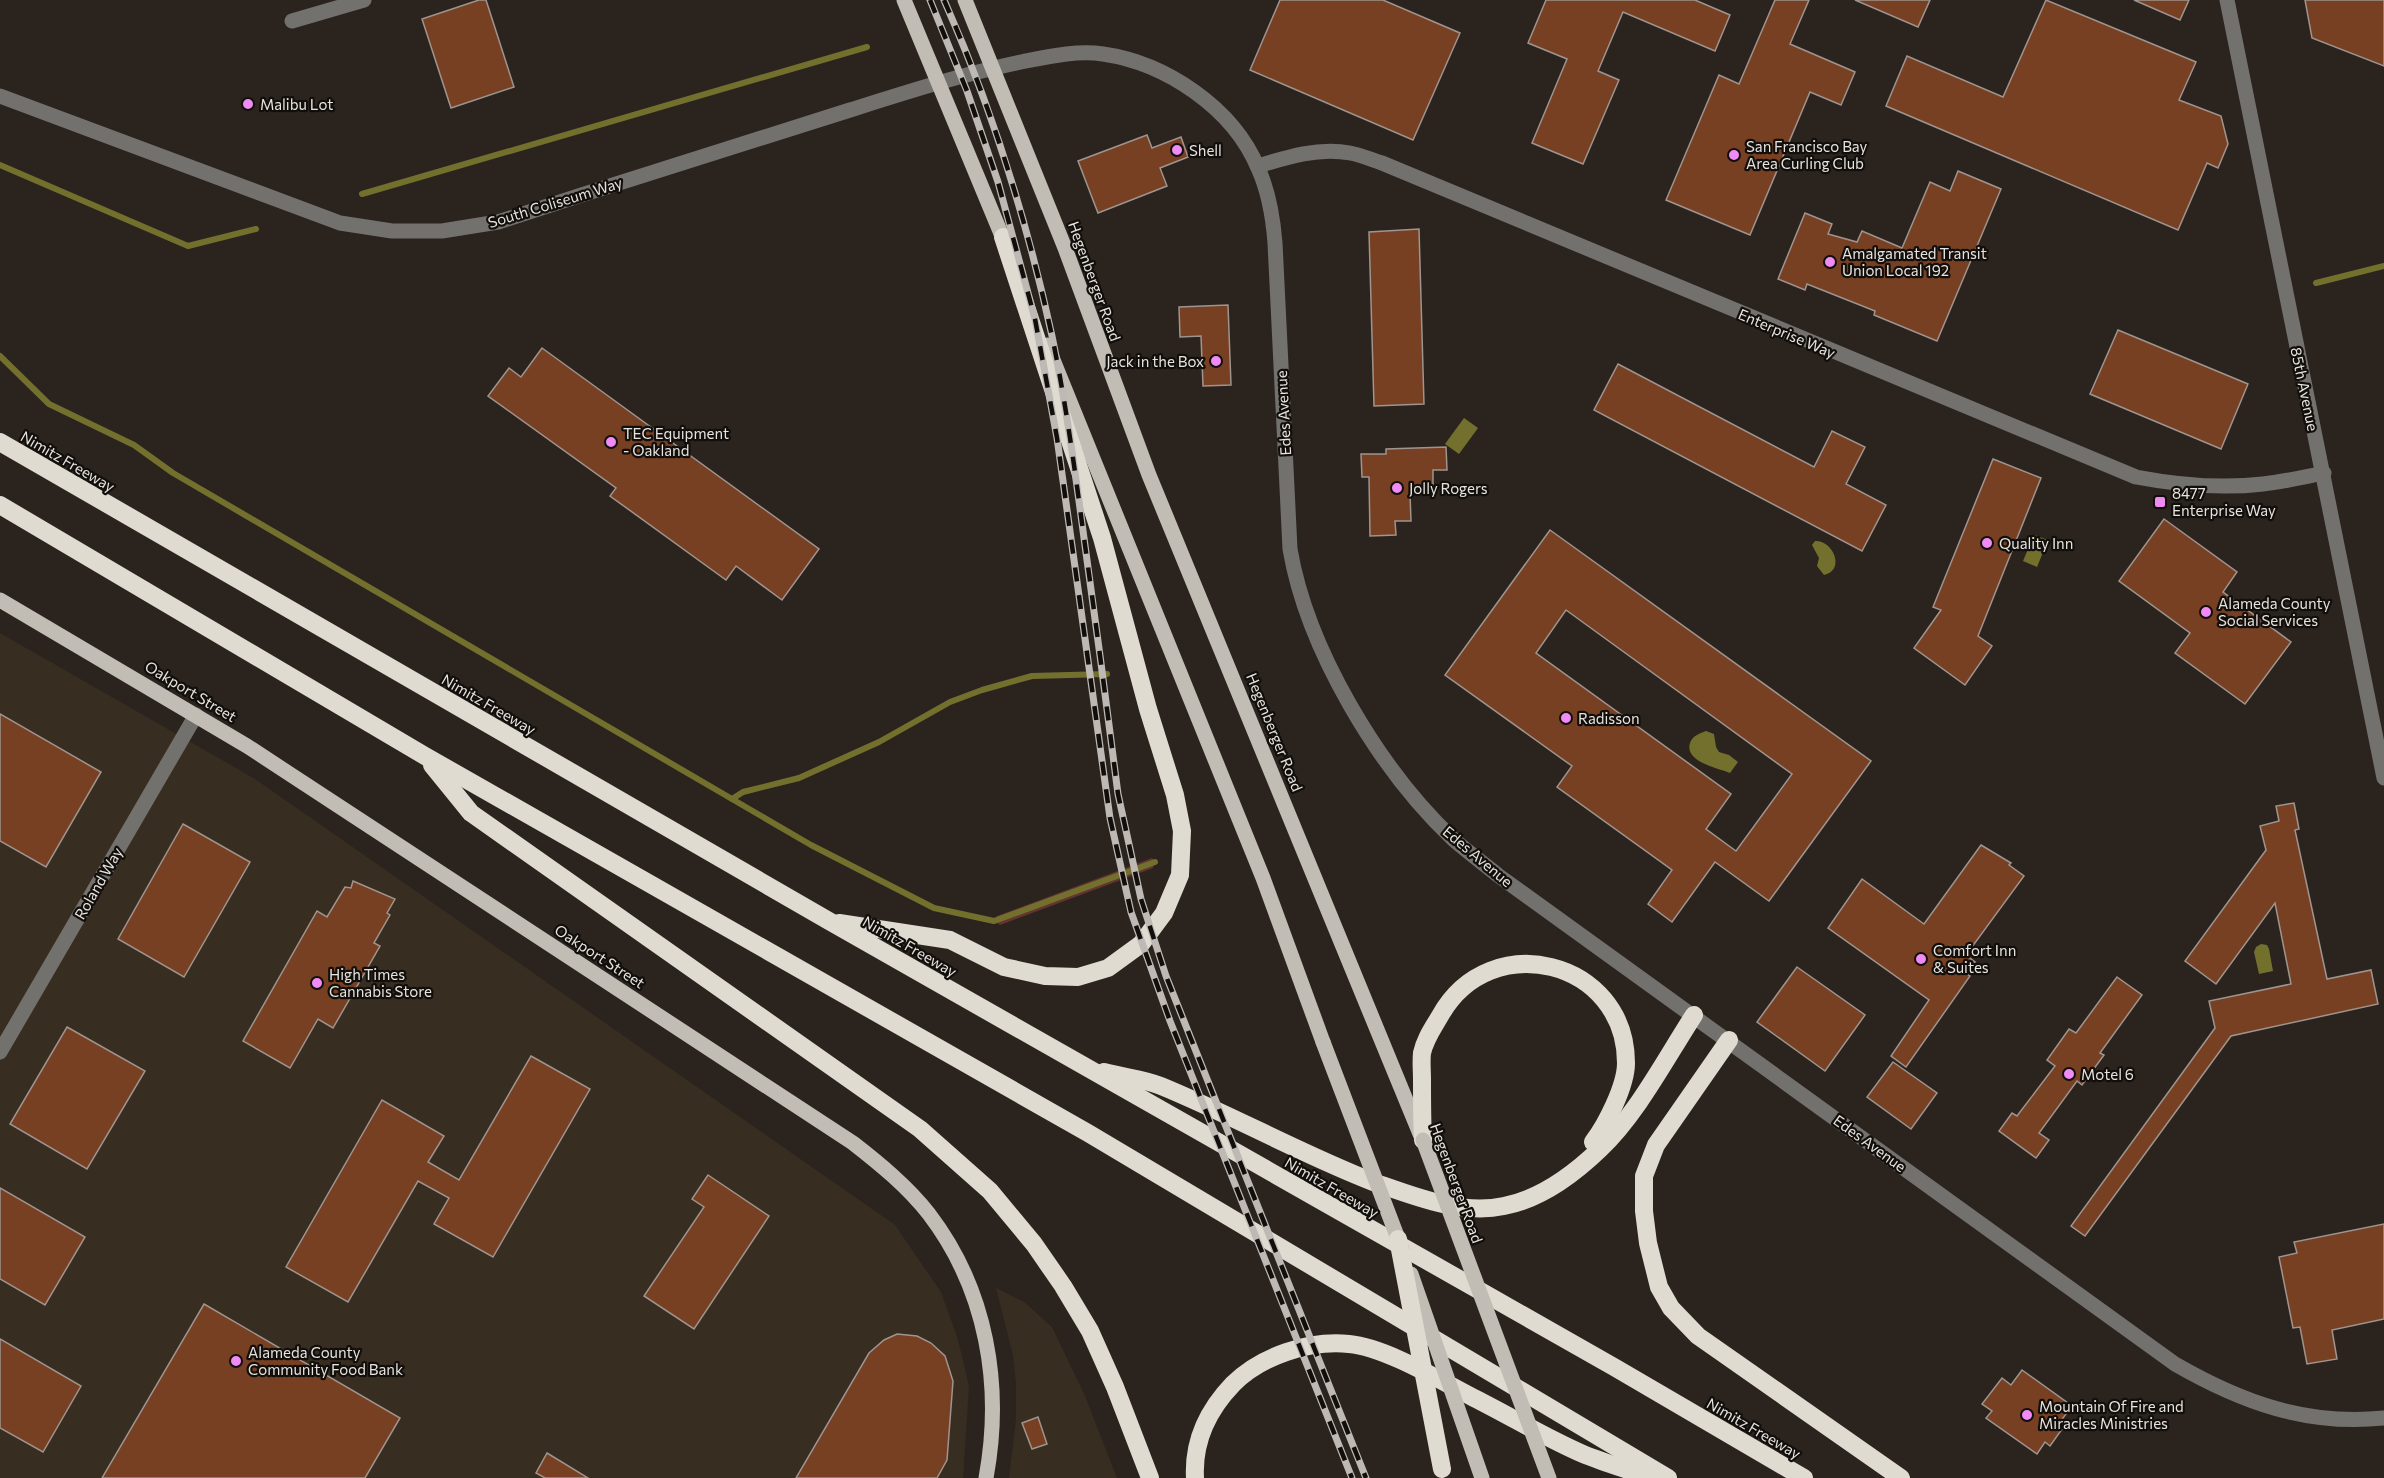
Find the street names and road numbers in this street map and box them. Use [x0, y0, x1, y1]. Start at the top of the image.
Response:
street label: South Coliseum Way [486, 173, 625, 231]
street label: Hegenberger Road [1065, 219, 1125, 343]
street label: Enterprise Way [1736, 304, 1838, 362]
street label: 85th Avenue [2287, 345, 2323, 433]
street label: Edes Avenue [1272, 370, 1294, 456]
street label: Nimitz Freeway [18, 427, 118, 495]
street label: Oakport Street [142, 657, 240, 725]
street label: Nimitz Freeway [439, 670, 539, 738]
street label: Hegenberger Road [1243, 670, 1307, 794]
street label: Edes Avenue [1440, 822, 1516, 890]
street label: Roland Way [70, 844, 126, 922]
street label: Nimitz Freeway [860, 912, 960, 980]
street label: Oakport Street [552, 920, 648, 992]
street label: Edes Avenue [1830, 1111, 1910, 1175]
street label: Hegenberger Road [1427, 1121, 1487, 1245]
street label: Nimitz Freeway [1282, 1153, 1382, 1221]
street label: Nimitz Freeway [1704, 1394, 1804, 1462]

